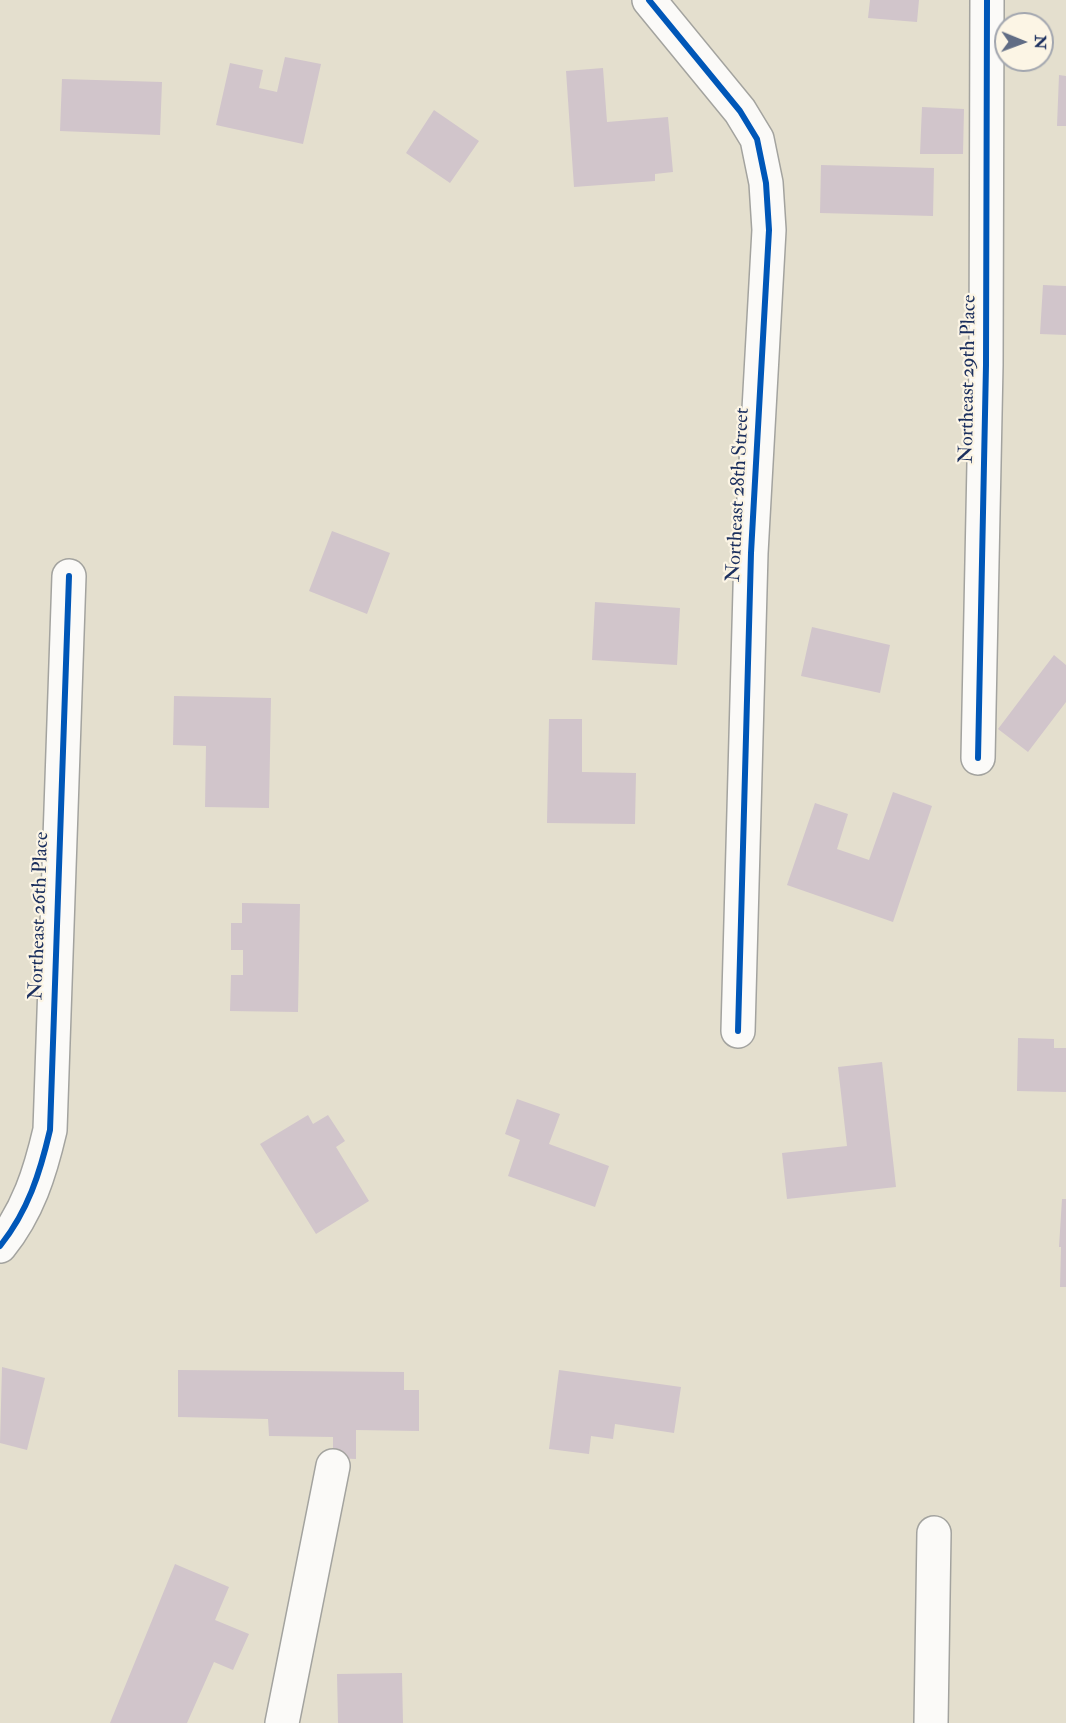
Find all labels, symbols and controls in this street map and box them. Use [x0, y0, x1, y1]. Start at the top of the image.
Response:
north arrow [994, 12, 1054, 72]
text: N [1030, 35, 1050, 50]
street label: Northeast 29th Place [956, 294, 982, 464]
street label: Northeast 28th Street [722, 407, 756, 583]
street label: Northeast 26th Place [25, 831, 55, 1001]

